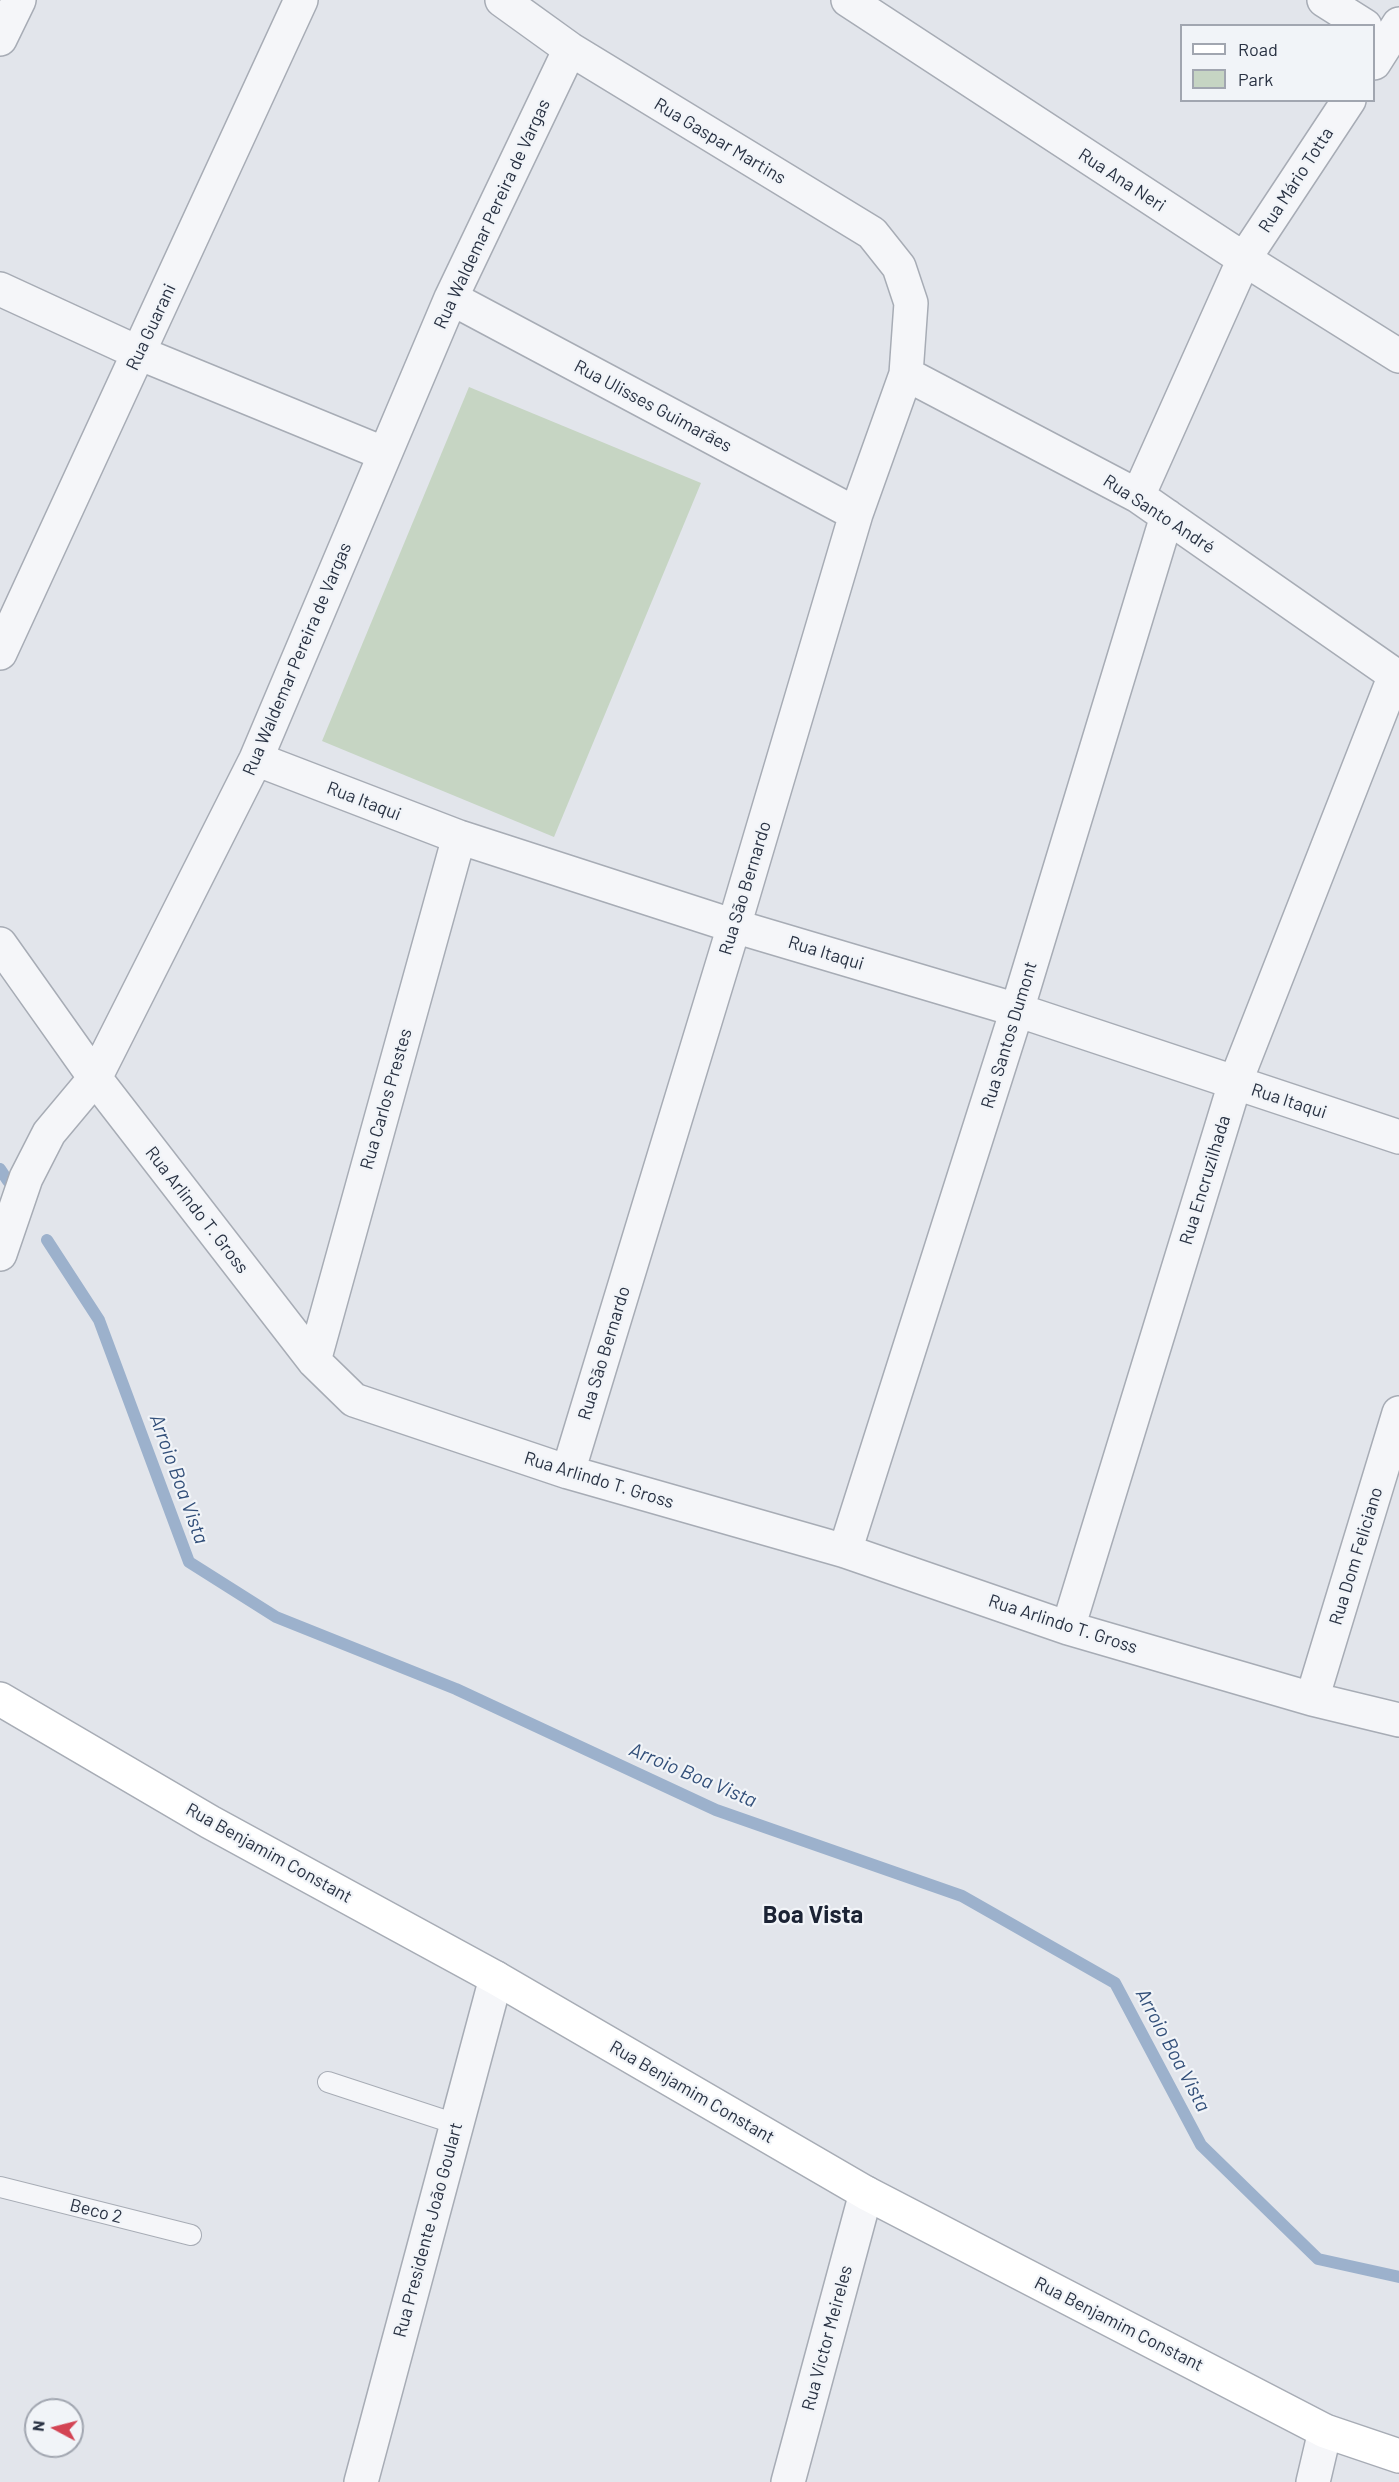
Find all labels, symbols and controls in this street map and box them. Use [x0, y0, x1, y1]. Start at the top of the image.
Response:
legend [1180, 24, 1375, 102]
text: Road [1238, 38, 1278, 60]
text: Park [1238, 68, 1273, 90]
street label: Rua Gaspar Martins [650, 93, 790, 189]
street label: Rua Waldemar Pereira de Vargas [429, 96, 555, 332]
street label: Rua Mário Totta [1254, 123, 1338, 237]
street label: Rua Ana Neri [1074, 144, 1170, 216]
street label: Rua Guarani [121, 280, 181, 374]
street label: Rua Ulisses Guimarães [570, 355, 736, 457]
street label: Rua Santo André [1099, 470, 1219, 558]
street label: Rua Waldemar Pereira de Vargas [238, 539, 356, 779]
street label: Rua Itaqui [324, 777, 404, 825]
street label: Rua São Bernardo [714, 818, 776, 958]
street label: Rua Itaqui [786, 931, 866, 975]
street label: Rua Santos Dumont [976, 959, 1042, 1111]
street label: Rua Carlos Prestes [356, 1026, 416, 1172]
street label: Rua Itaqui [1249, 1079, 1329, 1123]
street label: Rua Encruzilhada [1175, 1113, 1235, 1247]
street label: Rua Arlindo T. Gross [141, 1142, 253, 1278]
street label: Rua São Bernardo [573, 1283, 635, 1423]
water label: Arroio Boa Vista [144, 1411, 214, 1547]
street label: Rua Arlindo T. Gross [522, 1447, 676, 1513]
street label: Rua Dom Feliciano [1325, 1484, 1387, 1628]
street label: Rua Arlindo T. Gross [986, 1590, 1140, 1658]
water label: Arroio Boa Vista [626, 1737, 760, 1813]
street label: Rua Benjamim Constant [182, 1798, 356, 1908]
district label: Boa Vista [763, 1901, 863, 1929]
water label: Arroio Boa Vista [1130, 1984, 1216, 2116]
street label: Rua Benjamim Constant [606, 2036, 778, 2148]
street label: Rua Presidente João Goulart [389, 2120, 467, 2340]
street label: Beco 2 [68, 2194, 124, 2228]
street label: Rua Victor Meireles [797, 2263, 857, 2413]
street label: Rua Benjamim Constant [1031, 2272, 1207, 2376]
north arrow [24, 2398, 84, 2458]
text: N [28, 2420, 48, 2432]

